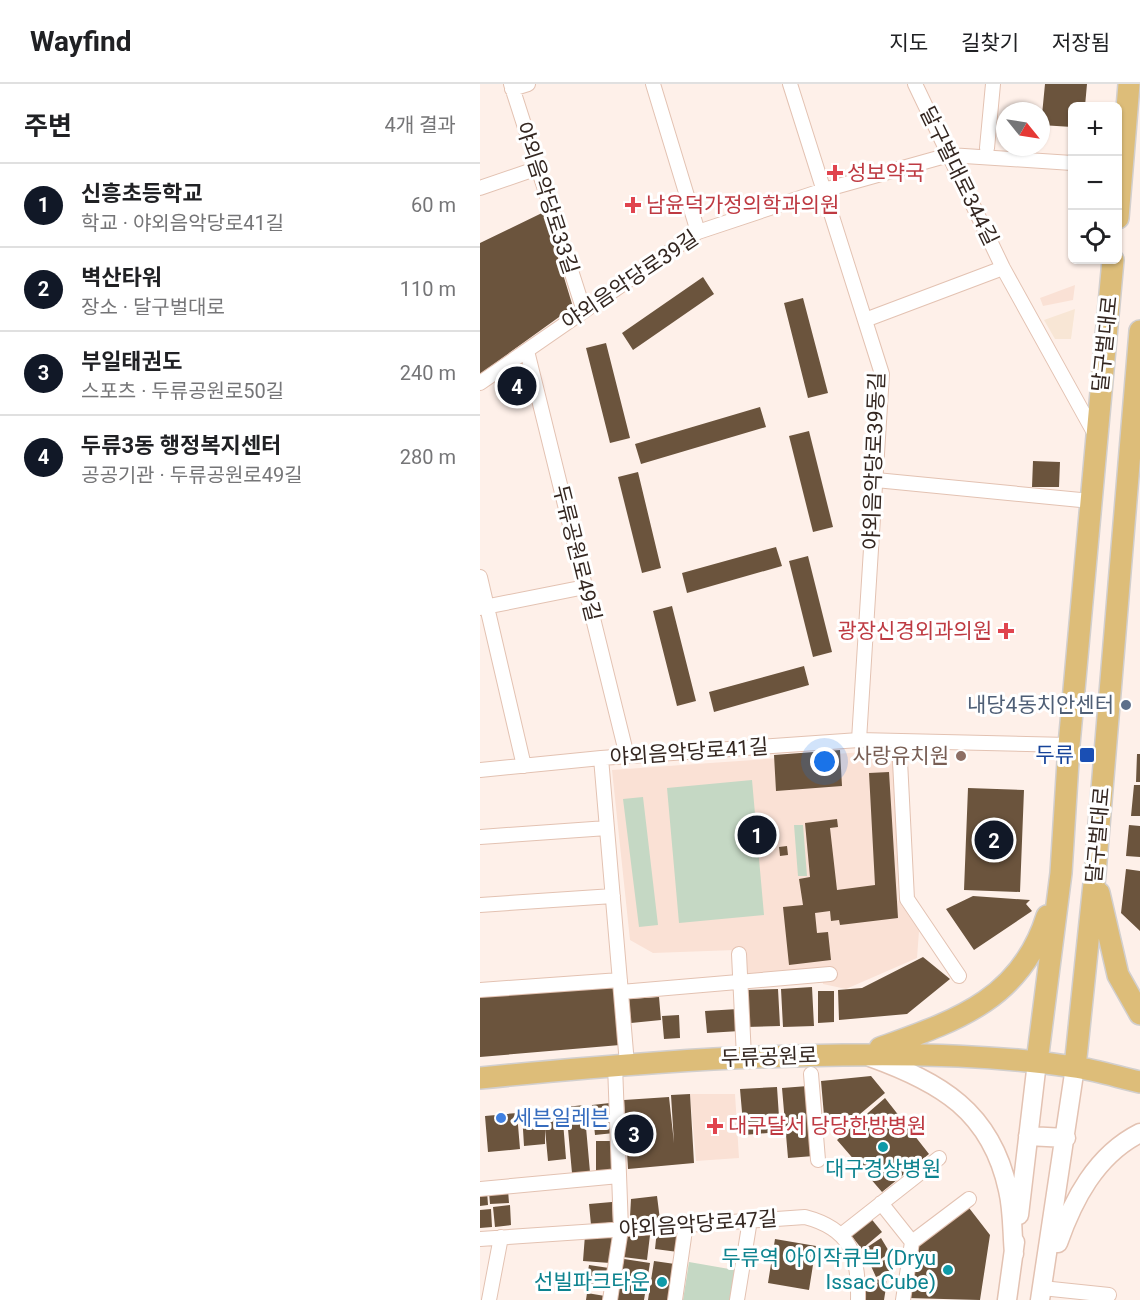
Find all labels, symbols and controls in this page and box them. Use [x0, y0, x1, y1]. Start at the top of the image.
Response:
text: Wayfind [30, 25, 131, 58]
text: 지도 [889, 31, 928, 55]
text: 길찾기 [961, 31, 1019, 55]
text: 저장됨 [1052, 31, 1110, 55]
north arrow [996, 102, 1050, 156]
map controls [1068, 102, 1122, 264]
button: + [1068, 102, 1122, 156]
street label: 달구벌대로344길 [915, 103, 1003, 249]
text: 주변 [24, 111, 72, 141]
text: 4개 결과 [385, 113, 456, 137]
street label: 야외음악당로33길 [511, 119, 583, 277]
button: − [1068, 156, 1122, 210]
place label: 성보약국 [847, 161, 924, 185]
marker: 성보약국 [828, 166, 842, 180]
text: 신흥초등학교 [81, 181, 202, 206]
text: 1 [38, 193, 49, 217]
text: 60 m [411, 193, 456, 217]
place label: 남윤덕가정의학과의원 [646, 193, 839, 217]
marker: 남윤덕가정의학과의원 [624, 196, 642, 214]
button: locate [1068, 210, 1122, 264]
text: 학교 · 야외음악당로41길 [81, 211, 284, 235]
street label: 야외음악당로39길 [557, 226, 703, 334]
text: 벽산타워 [81, 265, 162, 290]
text: 2 [38, 277, 49, 301]
text: 110 m [400, 277, 456, 301]
text: 장소 · 달구벌대로 [81, 295, 225, 319]
street label: 달구벌대로 [1088, 295, 1122, 393]
text: 부일태권도 [81, 349, 182, 374]
text: 3 [38, 361, 49, 385]
text: 240 m [400, 361, 456, 385]
pin: 4 [498, 364, 537, 408]
street label: 야외음악당로39동길 [859, 372, 889, 550]
text: 스포츠 · 두류공원로50길 [81, 379, 284, 403]
text: 두류3동 행정복지센터 [81, 433, 281, 458]
text: 4 [38, 445, 49, 469]
text: 280 m [400, 445, 456, 469]
text: 공공기관 · 두류공원로49길 [81, 463, 303, 487]
street label: 두류공원로49길 [548, 482, 606, 624]
place label: 광장신경외과의원 [837, 619, 992, 643]
marker: 광장신경외과의원 [997, 622, 1015, 640]
place label: 내당4동치안센터 [967, 693, 1114, 717]
marker: 내당4동치안센터 [1119, 698, 1133, 712]
street label: 야외음악당로41길 [609, 734, 769, 770]
place label: 두류 [1035, 743, 1074, 767]
place label: 사랑유치원 [852, 744, 949, 768]
marker: 두류 [1078, 746, 1096, 764]
your location [810, 747, 839, 776]
marker: 사랑유치원 [954, 749, 968, 763]
street label: 달구벌대로 [1082, 786, 1114, 884]
pin: 1 [738, 812, 776, 858]
pin: 2 [974, 818, 1014, 862]
street label: 두류공원로 [720, 1043, 818, 1071]
place label: 세븐일레븐 [513, 1106, 610, 1130]
marker: 세븐일레븐 [494, 1111, 508, 1125]
pin: 3 [614, 1112, 654, 1156]
place label: 대구달서 당당한방병원 [728, 1114, 926, 1138]
marker: 대구달서 당당한방병원 [706, 1117, 724, 1135]
marker: 대구경상병원 [876, 1140, 890, 1154]
place label: 대구경상병원 [825, 1157, 941, 1181]
street label: 야외음악당로47길 [618, 1206, 778, 1242]
place label: 두류역 아이작큐브 (Dryu Issac Cube) [721, 1246, 936, 1294]
marker: 두류역 아이작큐브 (Dryu Issac Cube) [941, 1263, 955, 1277]
place label: 선빌파크타운 [534, 1270, 650, 1294]
marker: 선빌파크타운 [655, 1275, 669, 1289]

